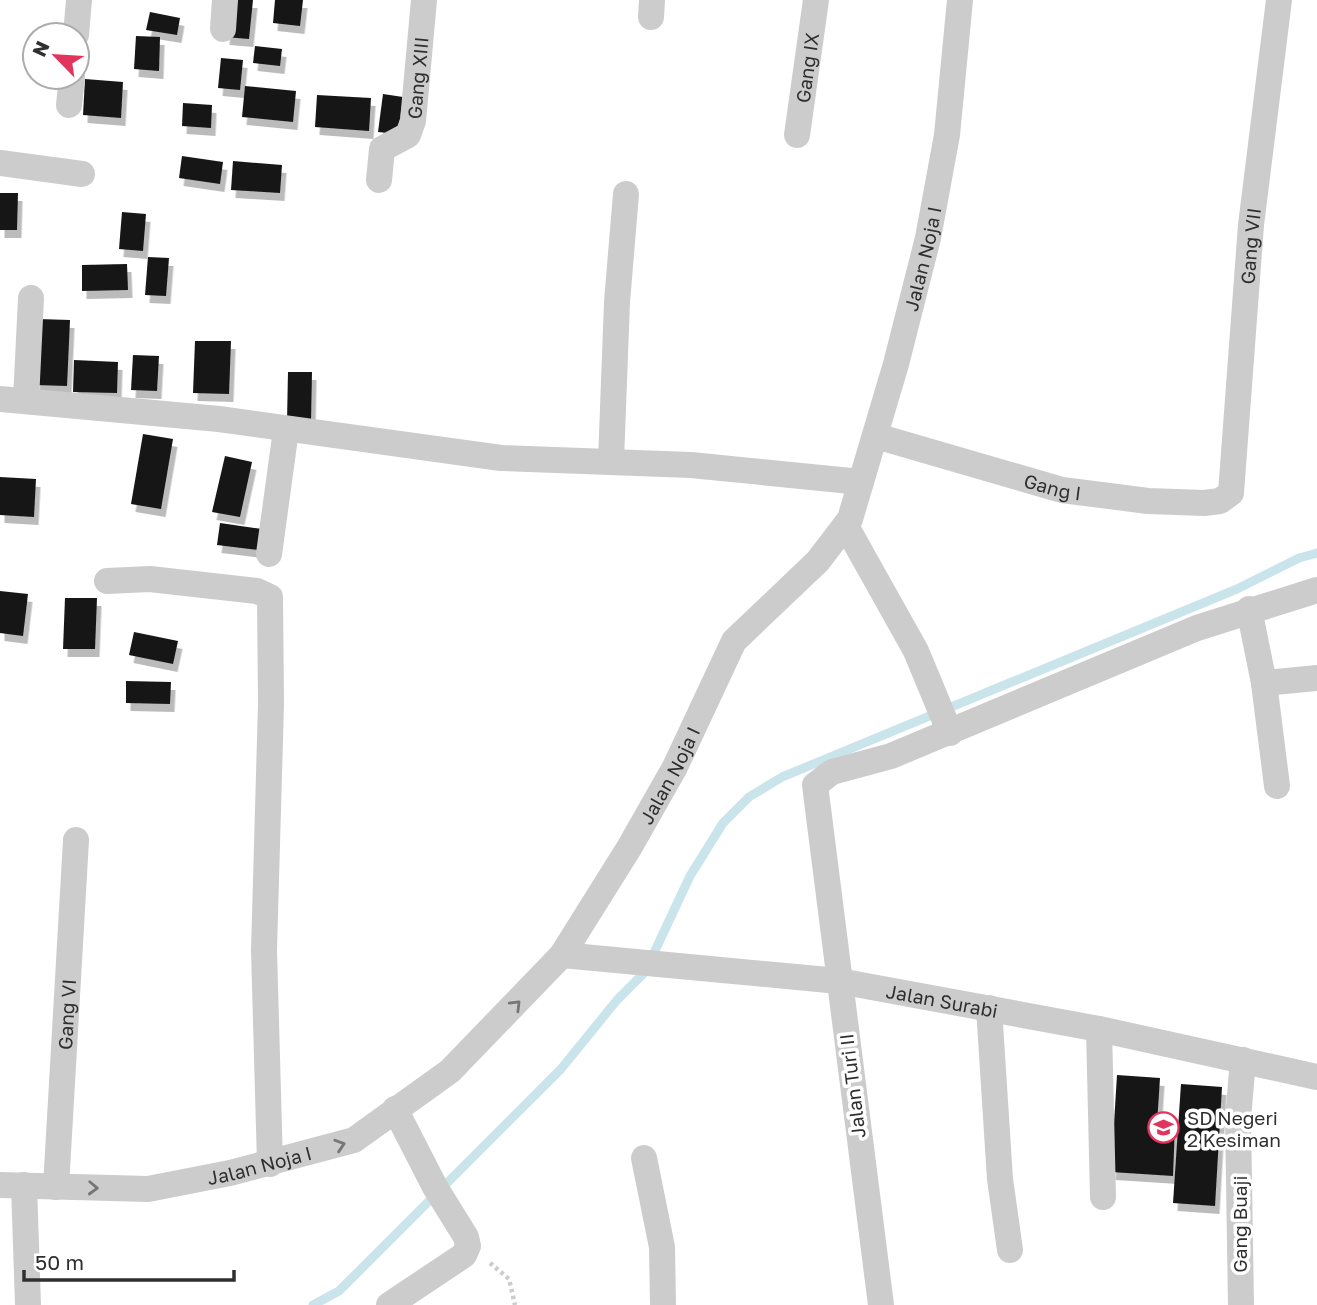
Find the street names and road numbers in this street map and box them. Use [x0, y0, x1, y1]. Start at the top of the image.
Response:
street label: Gang IX [790, 31, 823, 104]
street label: Gang XIII [402, 35, 432, 120]
street label: Jalan Noja I [898, 204, 945, 313]
street label: Gang VII [1235, 206, 1265, 285]
street label: Gang I [1022, 468, 1083, 504]
street label: Jalan Noja I [634, 723, 704, 828]
street label: Gang VI [52, 978, 79, 1050]
street label: Jalan Surabi [884, 978, 1000, 1022]
street label: Jalan Turi II [834, 1032, 870, 1140]
street label: Jalan Noja I [205, 1140, 314, 1189]
street label: Gang Buaji [1228, 1175, 1251, 1273]

